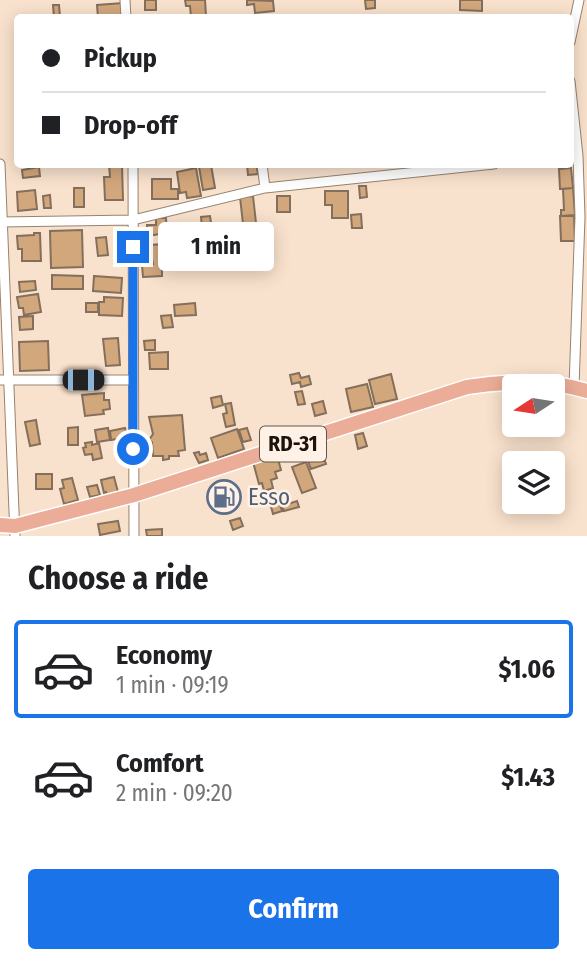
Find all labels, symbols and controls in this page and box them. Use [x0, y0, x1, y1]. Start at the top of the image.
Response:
text: Pickup [84, 43, 157, 74]
text: Drop-off [84, 110, 177, 141]
callout: 1 min [158, 222, 273, 272]
route end [117, 231, 149, 263]
text: 1 min [191, 232, 241, 260]
car [63, 370, 105, 391]
north arrow [502, 374, 565, 438]
map controls [502, 374, 565, 514]
road number: RD-31 [260, 426, 326, 462]
route start [117, 433, 149, 465]
button: layers [502, 451, 565, 514]
fuel station icon: Esso [205, 478, 243, 516]
place label: Esso [248, 483, 290, 511]
text: Choose a ride [28, 559, 209, 597]
icon: car [32, 638, 95, 701]
text: Economy [116, 640, 212, 671]
text: $1.06 [499, 654, 555, 685]
text: 1 min · 09:19 [116, 671, 229, 699]
icon: car [32, 746, 95, 809]
text: Comfort [116, 748, 204, 779]
text: $1.43 [501, 762, 555, 793]
text: 2 min · 09:20 [116, 779, 233, 807]
button: Confirm [28, 869, 559, 949]

